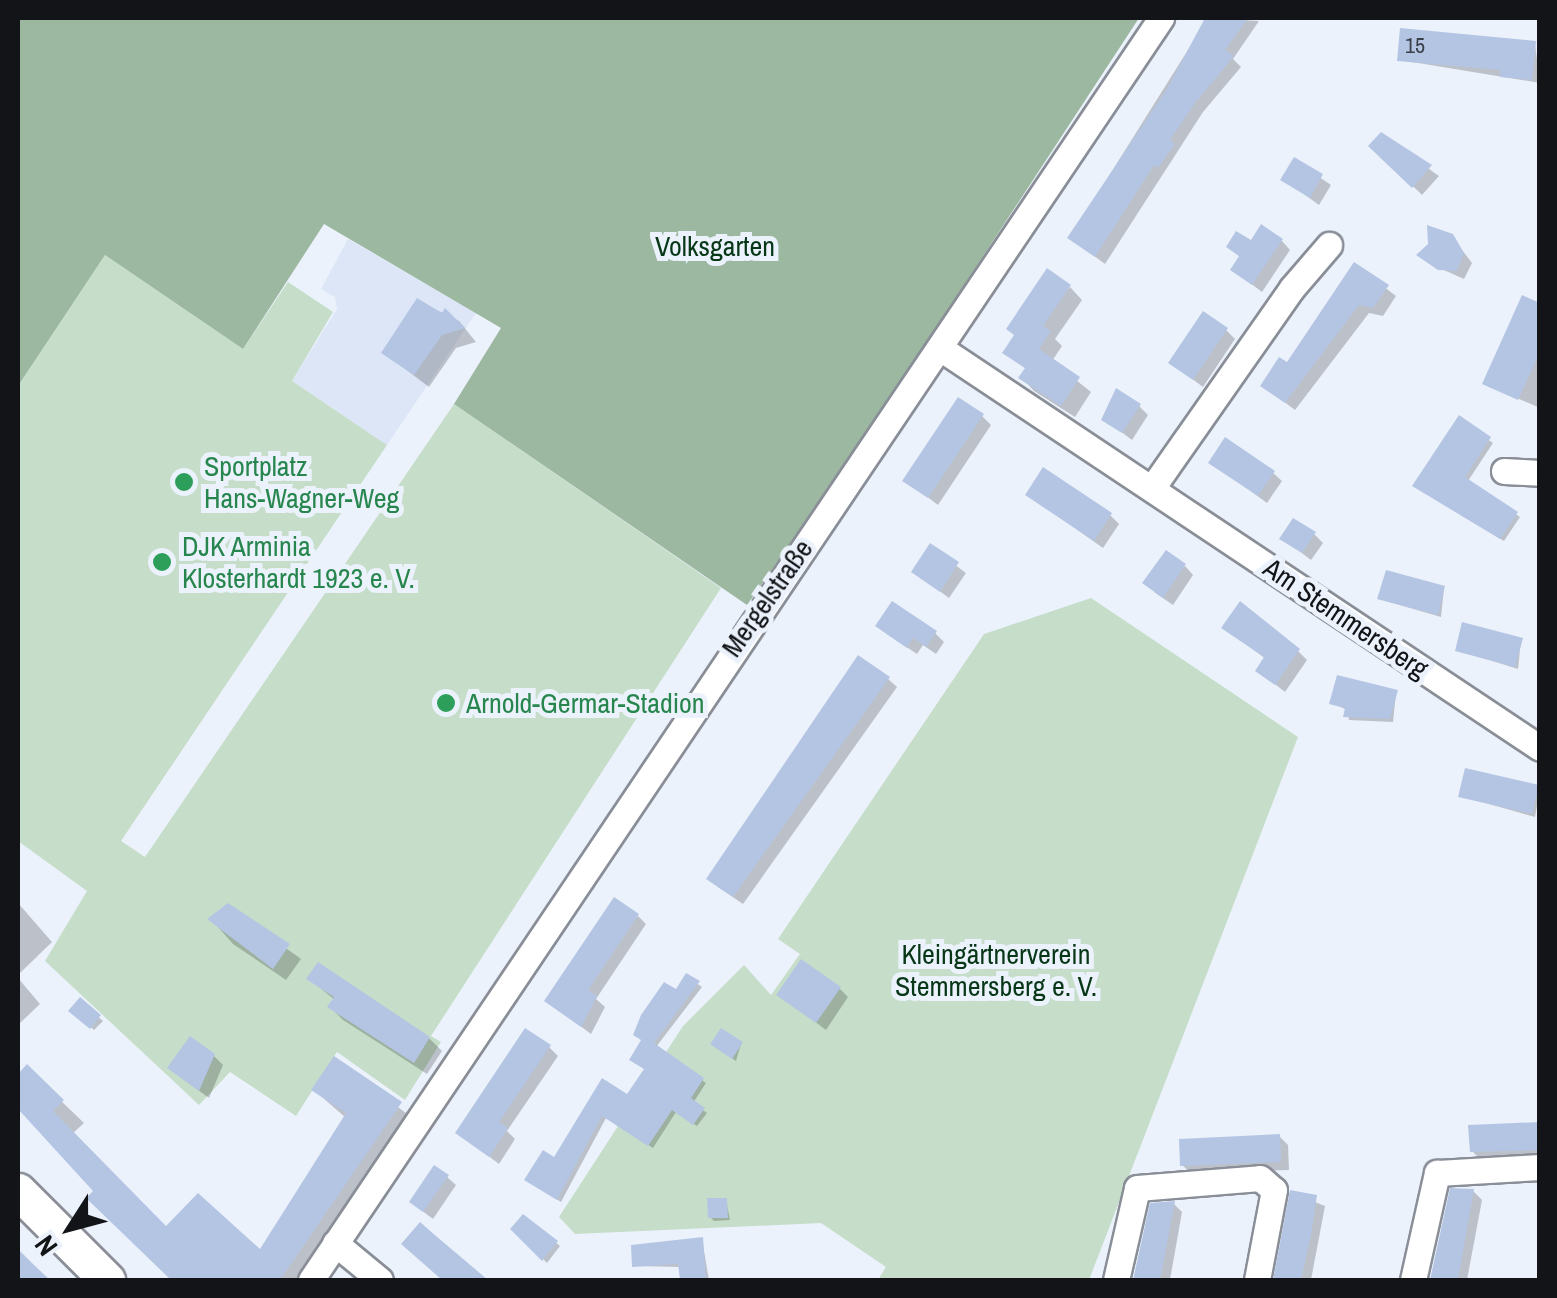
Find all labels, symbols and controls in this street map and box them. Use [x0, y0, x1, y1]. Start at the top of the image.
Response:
house number: 15 [1405, 33, 1425, 59]
park label: Volksgarten [655, 229, 775, 263]
place label: Sportplatz Hans-Wagner-Weg [204, 449, 399, 515]
marker: Sportplatz Hans-Wagner-Weg [173, 471, 195, 493]
place label: DJK Arminia Klosterhardt 1923 e. V. [182, 529, 415, 595]
street label: Mergelstraße [714, 533, 820, 663]
marker: DJK Arminia Klosterhardt 1923 e. V. [151, 551, 173, 573]
street label: Am Stemmersberg [1257, 551, 1435, 685]
place label: Arnold-Germar-Stadion [466, 686, 705, 720]
marker: Arnold-Germar-Stadion [435, 692, 457, 714]
park label: Kleingärtnerverein Stemmersberg e. V. [895, 937, 1097, 1003]
north arrow [20, 1178, 120, 1278]
text: N [25, 1228, 66, 1264]

